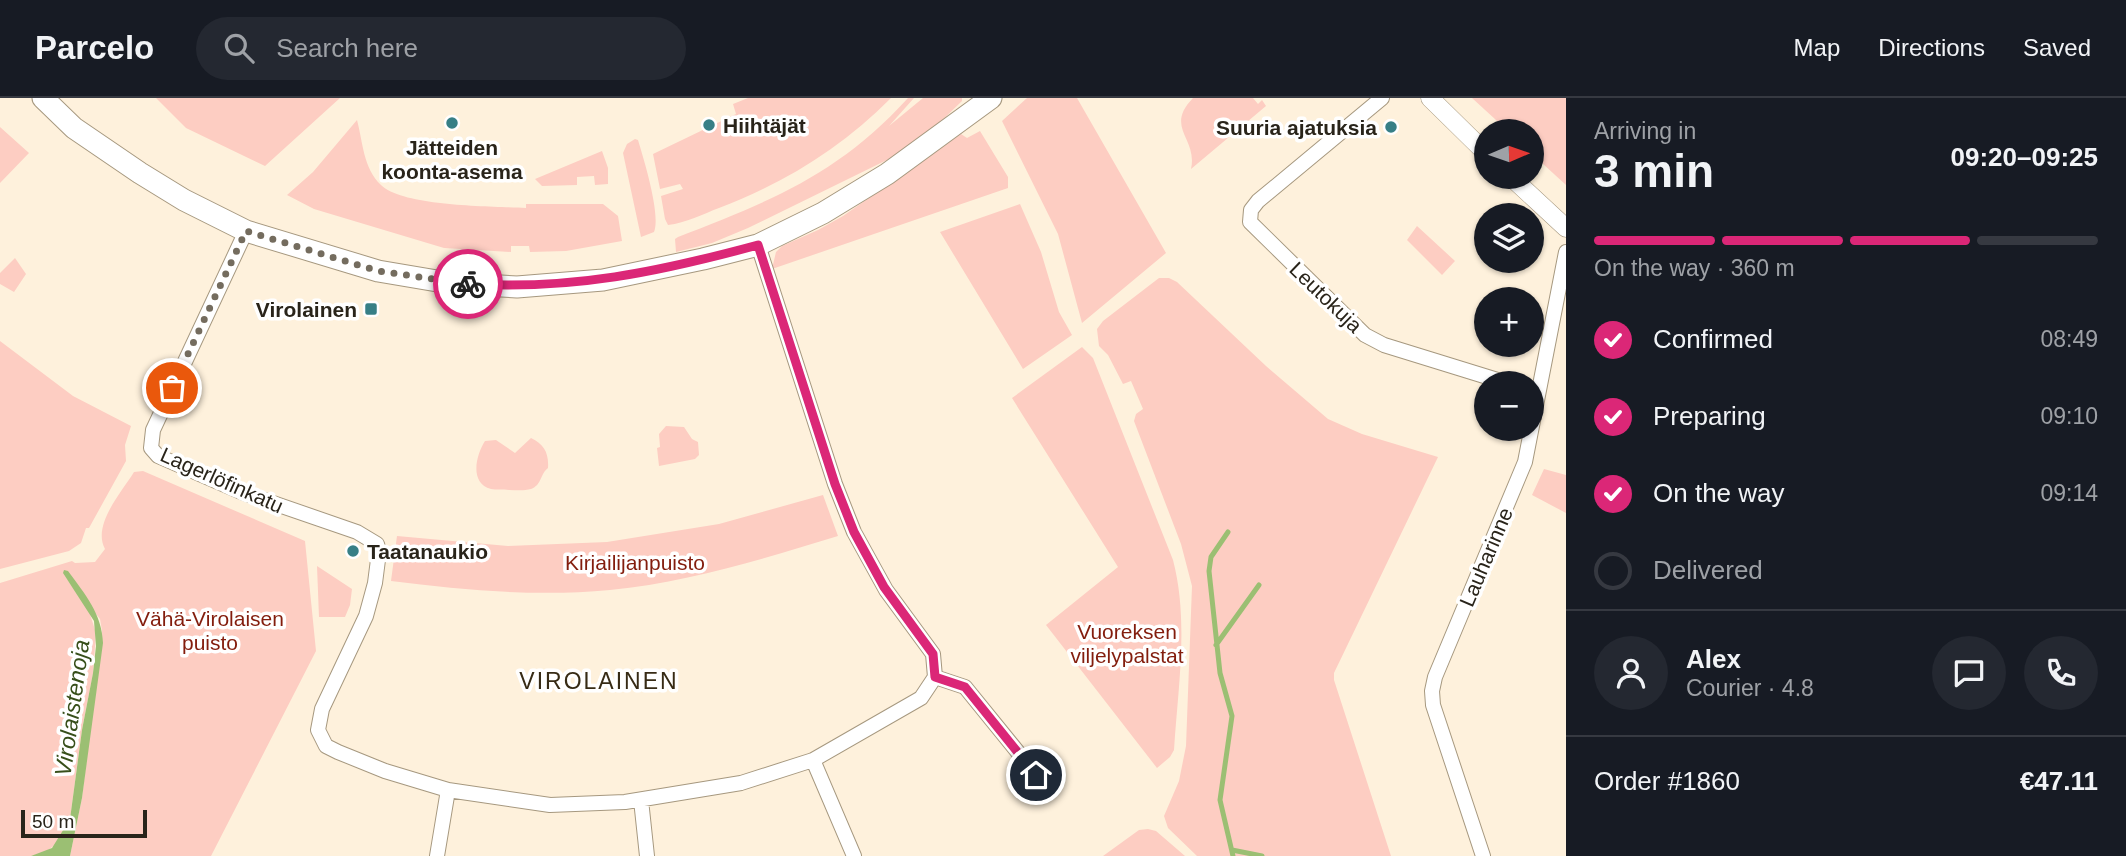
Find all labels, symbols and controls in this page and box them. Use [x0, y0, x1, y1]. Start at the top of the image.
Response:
search box [196, 17, 686, 80]
text: Parcelo [35, 29, 154, 66]
icon: search [220, 29, 258, 67]
text: Search here [276, 33, 418, 63]
text: Map [1794, 34, 1840, 61]
text: Directions [1878, 34, 1985, 61]
text: Saved [2023, 34, 2091, 61]
place label: Hiihtäjät [723, 114, 806, 137]
marker: Jätteiden koonta-asema [444, 115, 460, 131]
place label: Suuria ajatuksia [1216, 116, 1377, 139]
marker: Hiihtäjät [701, 117, 717, 133]
text: Arriving in [1594, 118, 1696, 144]
marker: Suuria ajatuksia [1383, 119, 1399, 135]
north arrow [1474, 119, 1544, 189]
map controls [1474, 119, 1544, 441]
place label: Jätteiden koonta-asema [381, 136, 523, 183]
text: 09:20–09:25 [1951, 142, 2098, 172]
text: 3 min [1594, 145, 1714, 197]
button: layers [1474, 203, 1544, 273]
courier [433, 249, 503, 319]
text: On the way · 360 m [1594, 255, 1795, 281]
street label: Leutokuja [1285, 257, 1367, 337]
icon: bike [449, 265, 487, 303]
button: + [1474, 287, 1544, 357]
place label: Virolainen [256, 298, 357, 321]
marker: Virolainen [363, 301, 379, 317]
icon: check [1594, 321, 1632, 359]
text: Confirmed [1653, 324, 1773, 354]
text: 08:49 [2040, 326, 2098, 352]
pin [142, 358, 202, 418]
icon: bag [153, 369, 191, 407]
button: − [1474, 371, 1544, 441]
icon: check [1594, 398, 1632, 436]
text: Preparing [1653, 401, 1766, 431]
text: 09:10 [2040, 403, 2098, 429]
street label: Lagerlöfinkatu [157, 443, 287, 517]
icon: check [1594, 475, 1632, 513]
text: On the way [1653, 478, 1785, 508]
text: 09:14 [2040, 480, 2098, 506]
street label: Lauharinne [1455, 504, 1517, 610]
place label: Taatanaukio [367, 540, 488, 563]
marker: Taatanaukio [345, 543, 361, 559]
park label: Kirjailijanpuisto [565, 551, 705, 574]
text: Delivered [1653, 555, 1763, 585]
park label: Vähä-Virolaisen puisto [136, 607, 284, 654]
park label: Vuoreksen viljelypalstat [1070, 620, 1184, 667]
button: person [1594, 636, 1668, 710]
button: chat [1932, 636, 2006, 710]
button: phone [2024, 636, 2098, 710]
water label: Virolaistenoja [50, 638, 94, 778]
text: Alex [1686, 644, 1741, 674]
district label: VIROLAINEN [519, 668, 679, 694]
text: Courier · 4.8 [1686, 675, 1814, 701]
pin [1006, 745, 1066, 805]
icon: home [1017, 756, 1055, 794]
text: Order #1860 [1594, 766, 1740, 796]
text: €47.11 [2020, 766, 2098, 796]
scale bar [21, 807, 147, 839]
text: 50 m [32, 811, 74, 832]

